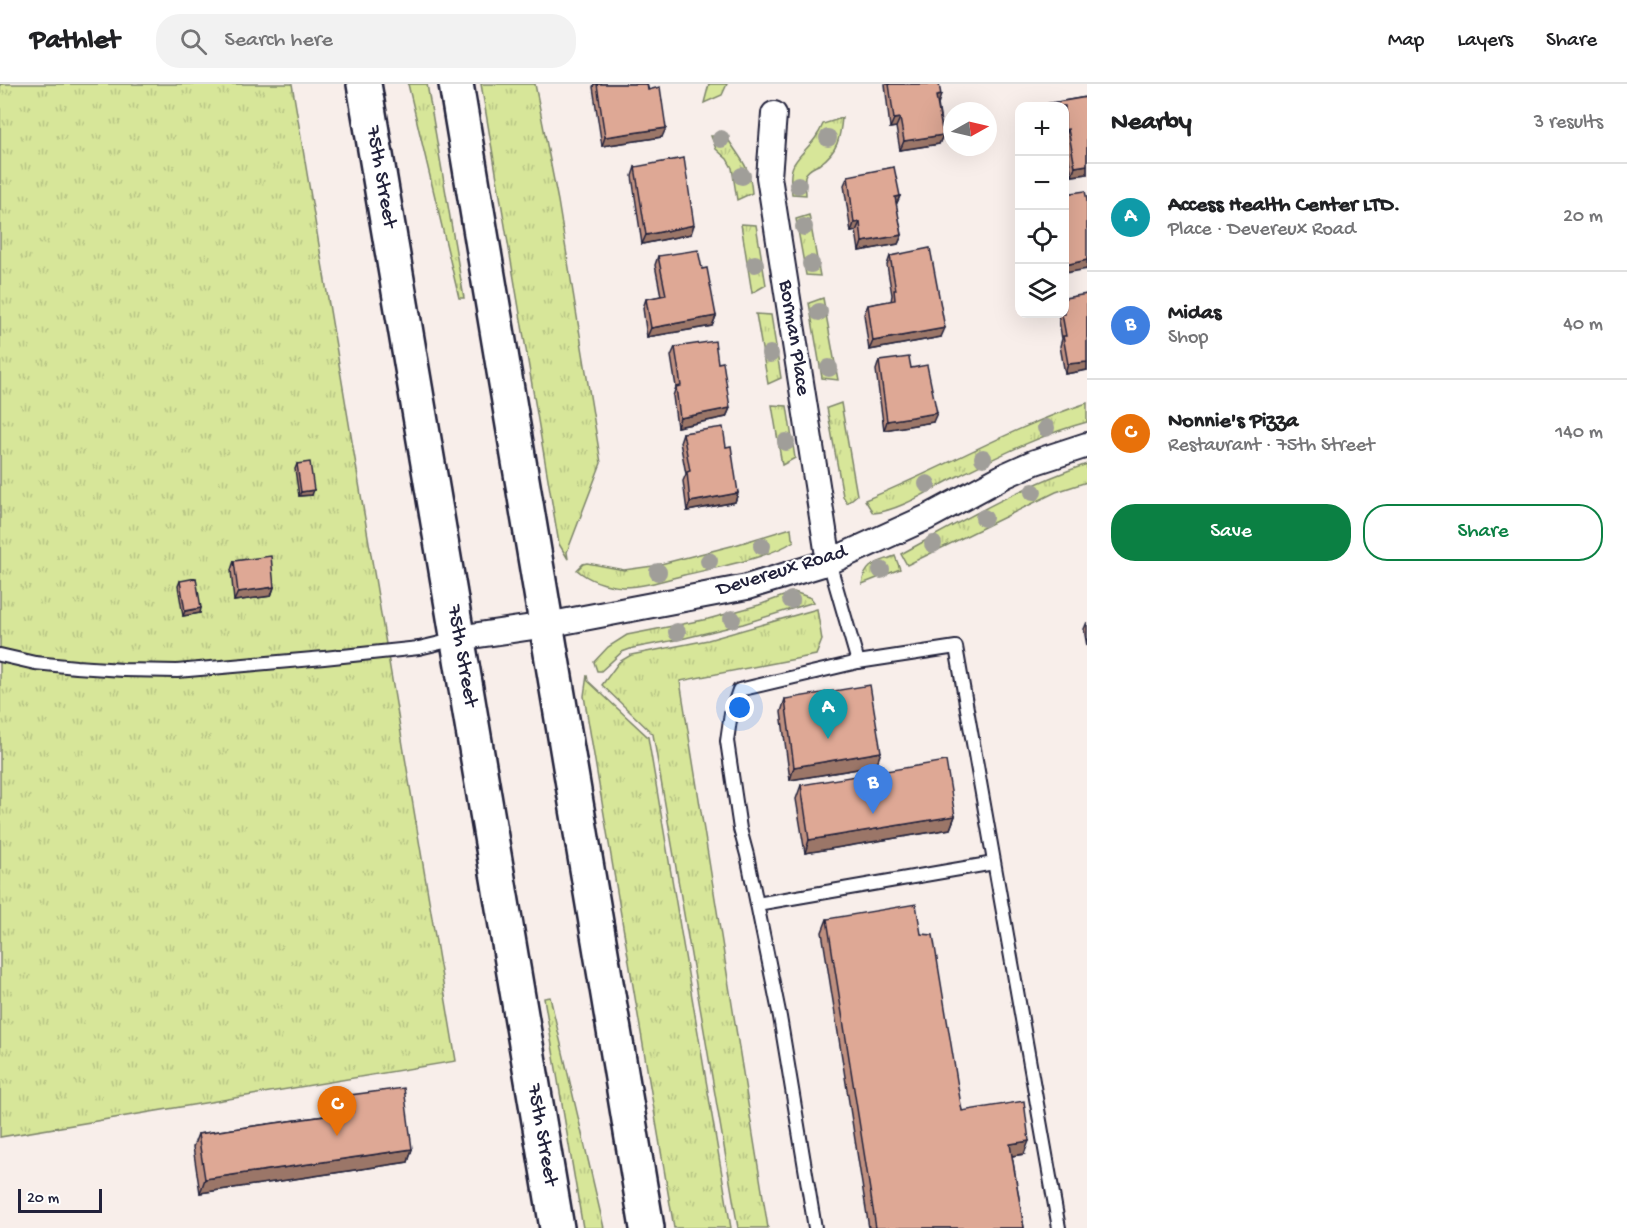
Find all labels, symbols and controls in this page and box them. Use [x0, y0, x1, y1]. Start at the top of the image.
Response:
search box [156, 14, 576, 68]
text: Pathlet [30, 25, 120, 58]
icon: search [177, 25, 210, 58]
text: Search here [225, 28, 333, 54]
text: Map [1388, 29, 1424, 54]
text: Layers [1457, 29, 1513, 54]
text: Share [1546, 29, 1597, 54]
north arrow [943, 102, 997, 156]
map controls [1015, 102, 1069, 318]
button: + [1015, 102, 1069, 156]
text: Nearby [1111, 108, 1192, 139]
text: 3 results [1534, 112, 1603, 135]
street label: 75th Street [359, 123, 402, 232]
button: − [1015, 156, 1069, 210]
text: Access Health Center LTD. [1168, 193, 1401, 219]
text: A [1125, 206, 1136, 229]
text: 20 m [1563, 206, 1603, 229]
button: locate [1015, 210, 1069, 264]
text: Place · Devereux Road [1168, 219, 1356, 242]
button: layers [1015, 264, 1069, 318]
street label: Borman Place [771, 278, 815, 399]
text: Midas [1168, 301, 1221, 327]
text: B [1125, 314, 1136, 337]
text: 40 m [1563, 314, 1603, 337]
text: Shop [1168, 327, 1208, 350]
text: Nonnie's Pizza [1168, 409, 1298, 435]
text: C [1125, 422, 1136, 445]
text: 140 m [1555, 422, 1603, 445]
text: Restaurant · 75th Street [1168, 435, 1374, 458]
button: Save [1111, 504, 1351, 561]
button: Share [1363, 504, 1603, 561]
street label: Devereux Road [712, 540, 852, 604]
street label: 75th Street [440, 602, 483, 711]
pin: A [808, 690, 848, 739]
your location [725, 693, 754, 722]
pin: B [854, 764, 892, 814]
street label: 75th Street [520, 1081, 563, 1190]
pin: C [318, 1086, 356, 1136]
scale bar [18, 1186, 102, 1214]
text: 20 m [27, 1190, 59, 1209]

